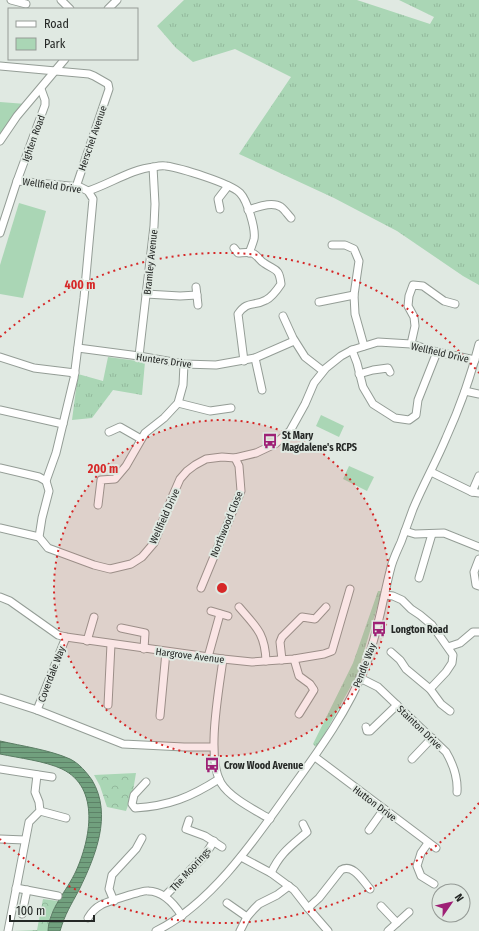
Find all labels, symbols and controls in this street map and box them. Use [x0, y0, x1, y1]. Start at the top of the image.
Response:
legend [8, 8, 138, 60]
text: Road [44, 17, 69, 31]
text: Park [44, 37, 66, 51]
street label: Herschel Avenue [76, 104, 110, 173]
street label: Ighten Road [20, 113, 48, 163]
street label: Wellfield Drive [22, 176, 82, 196]
street label: Bramley Avenue [142, 229, 160, 295]
text: 400 m [65, 278, 95, 292]
street label: Wellfield Drive [410, 340, 470, 365]
street label: Hunters Drive [135, 351, 192, 371]
place label: St Mary Magdalene's RCPS [282, 430, 357, 454]
bus stop icon: St Mary Magdalene's RCPS [261, 432, 279, 450]
text: 200 m [87, 462, 118, 476]
street label: Wellfield Drive [147, 487, 182, 546]
street label: Northwood Close [208, 490, 246, 559]
centre of rings [215, 581, 229, 595]
bus stop icon: Longton Road [370, 620, 388, 638]
place label: Longton Road [391, 624, 448, 636]
street label: Pendle Way [351, 641, 379, 689]
street label: Coverdale Way [36, 644, 68, 704]
street label: Hargrove Avenue [155, 646, 225, 666]
street label: Stainton Drive [394, 703, 444, 752]
bus stop icon: Crow Wood Avenue [203, 756, 221, 774]
place label: Crow Wood Avenue [224, 760, 303, 772]
street label: Hutton Drive [350, 783, 399, 824]
street label: The Moorings [168, 845, 214, 894]
north arrow [431, 883, 471, 923]
text: N [452, 891, 466, 904]
scale bar [10, 897, 94, 923]
text: 100 m [16, 904, 45, 918]

